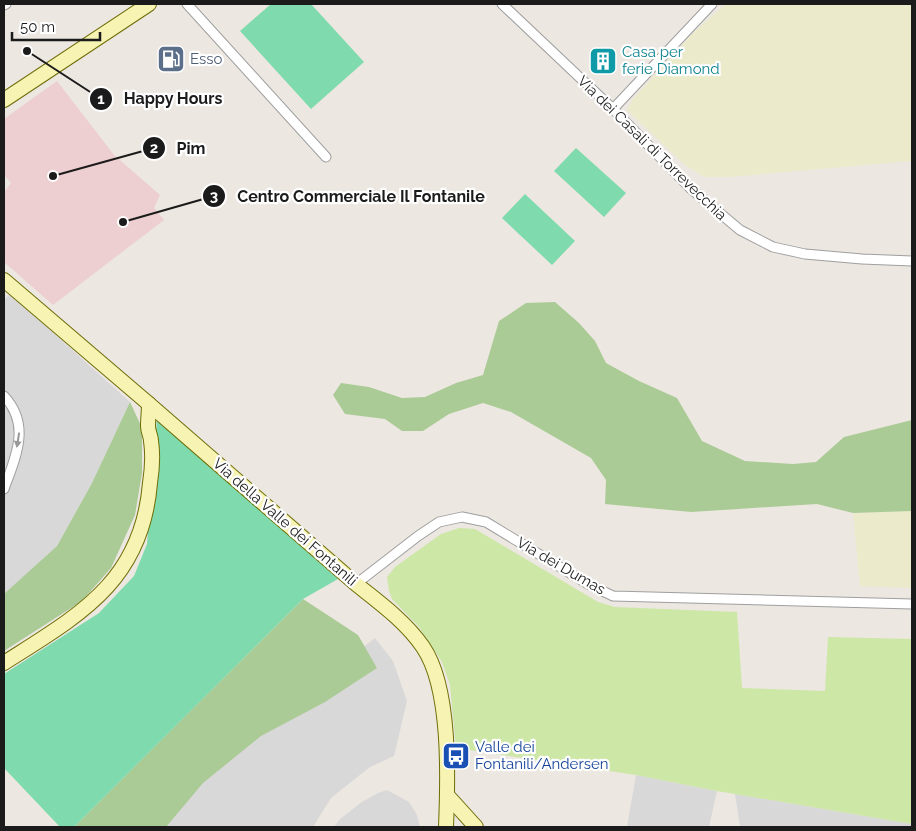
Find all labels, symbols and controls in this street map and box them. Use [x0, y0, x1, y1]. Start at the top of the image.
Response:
scale bar [12, 10, 100, 42]
text: 50 m [20, 18, 55, 36]
place label: Casa per ferie Diamond [622, 43, 720, 78]
fuel station icon: Esso [156, 44, 186, 74]
building icon: Casa per ferie Diamond [588, 46, 618, 76]
place label: Esso [190, 50, 223, 68]
street label: Via dei Casali di Torrevecchia [574, 72, 730, 224]
callout: Happy Hours [89, 83, 233, 114]
text: Happy Hours [124, 89, 222, 108]
text: 1 [97, 90, 105, 108]
callout: Pim [141, 132, 215, 163]
text: 2 [150, 139, 158, 157]
text: Pim [177, 139, 205, 158]
callout: Centro Commerciale Il Fontanile [202, 181, 495, 212]
text: 3 [210, 187, 218, 205]
text: Centro Commerciale Il Fontanile [237, 187, 485, 206]
one-way arrow [14, 432, 22, 448]
street label: Via della Valle dei Fontanili [209, 454, 361, 590]
street label: Via dei Dumas [513, 533, 609, 599]
place label: Valle dei Fontanili/Andersen [475, 738, 608, 773]
bus stop icon: Valle dei Fontanili/Andersen [441, 741, 471, 771]

